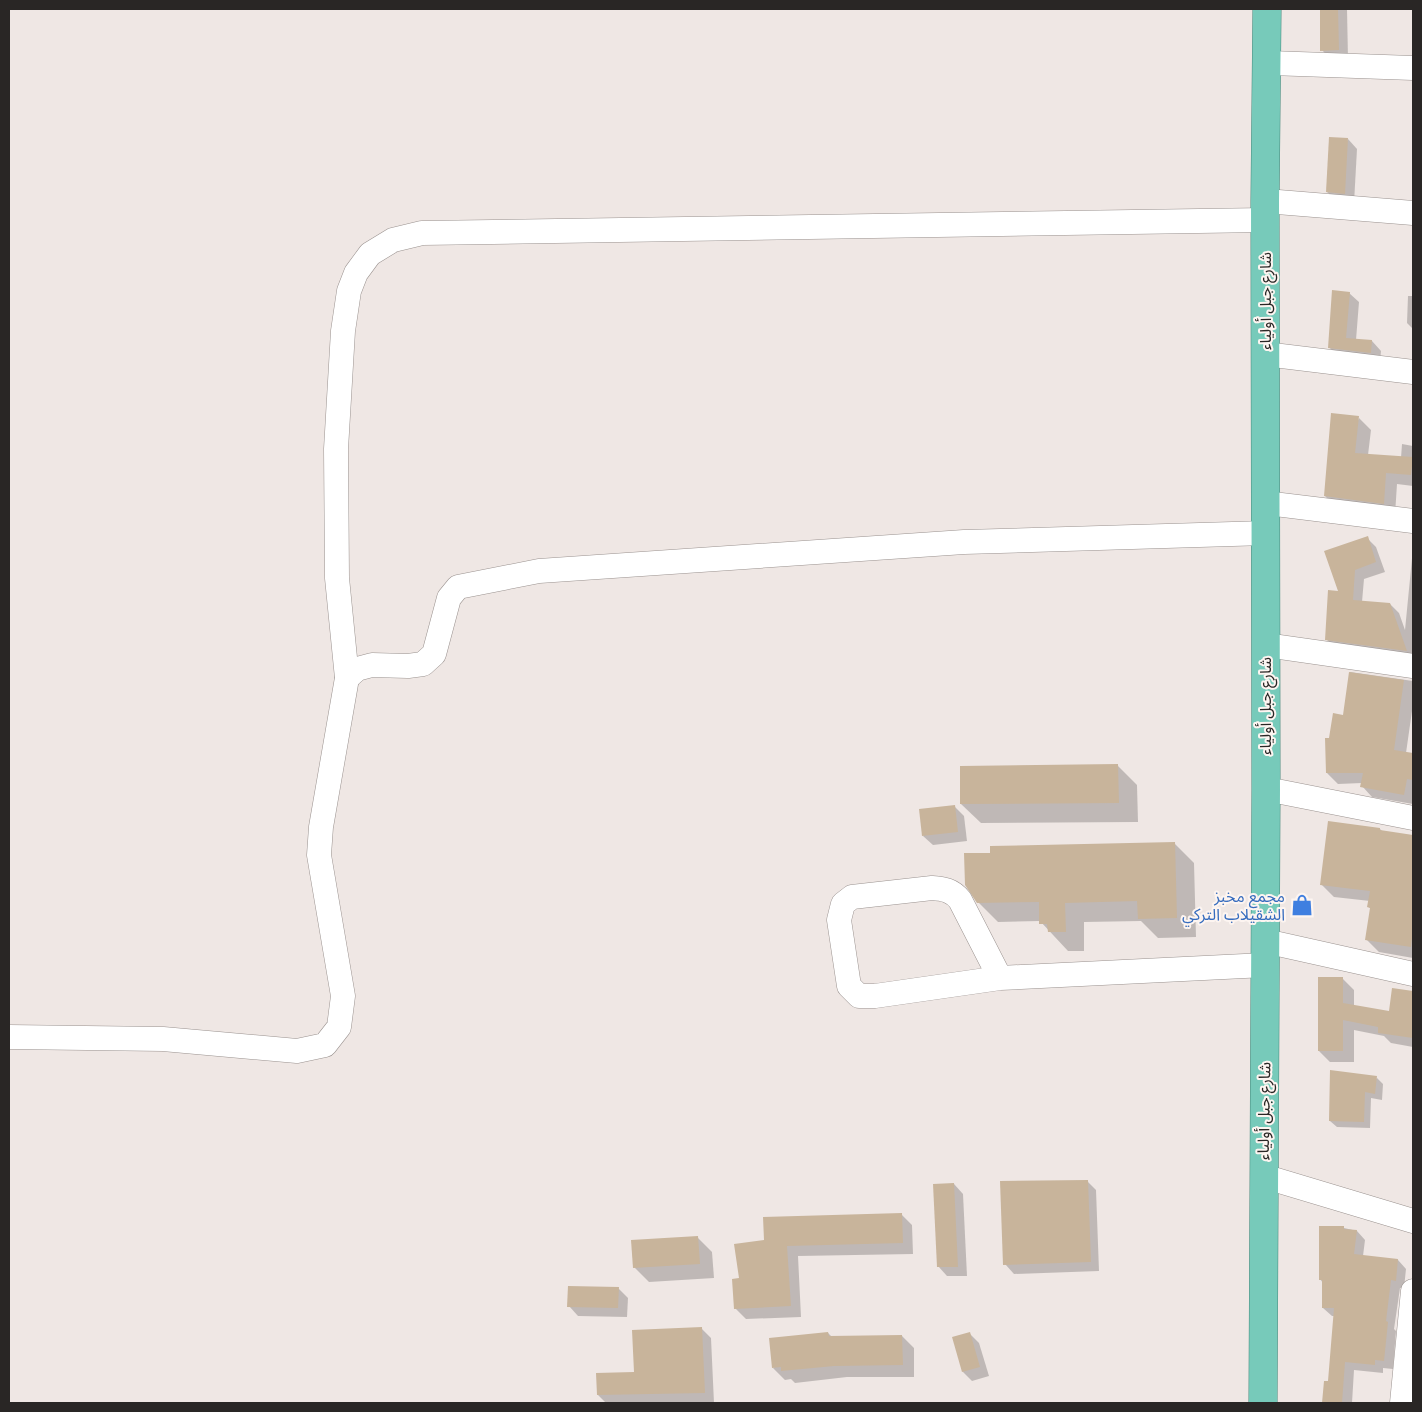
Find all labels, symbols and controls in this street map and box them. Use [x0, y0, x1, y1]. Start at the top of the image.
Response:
street label: شارع جبل أولياء [1255, 252, 1278, 350]
street label: شارع جبل أولياء [1255, 657, 1278, 755]
place label: مجمع مخبز الشقيلاب التركي [1182, 887, 1285, 926]
shop icon: مجمع مخبز الشقيلاب التركي [1289, 892, 1315, 918]
street label: شارع جبل أولياء [1254, 1062, 1277, 1160]

